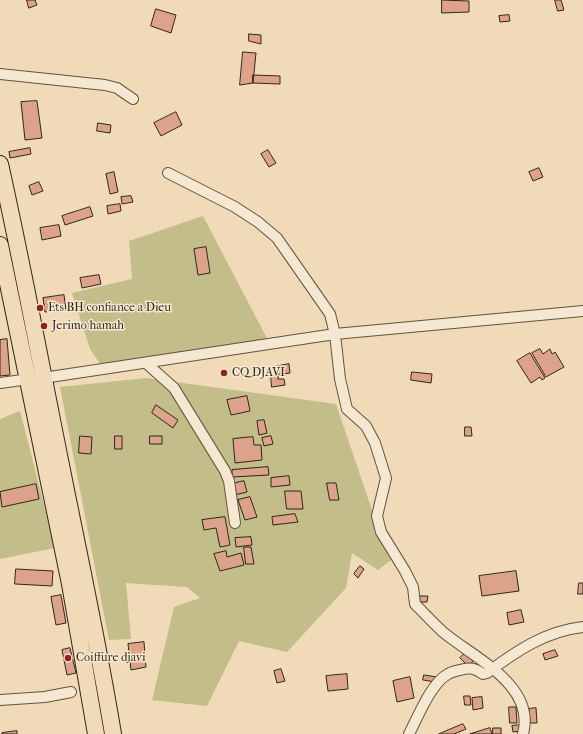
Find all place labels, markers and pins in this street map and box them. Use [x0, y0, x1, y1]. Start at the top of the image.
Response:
place label: Ets BH confiance a Dieu [48, 301, 171, 315]
marker: Ets BH confiance a Dieu [35, 303, 45, 313]
place label: Jerimo hamah [52, 319, 124, 333]
marker: Jerimo hamah [39, 321, 49, 331]
place label: CQ DJAVI [232, 366, 285, 380]
marker: CQ DJAVI [219, 368, 229, 378]
place label: Coiffure djavi [76, 651, 146, 665]
marker: Coiffure djavi [63, 653, 73, 663]

